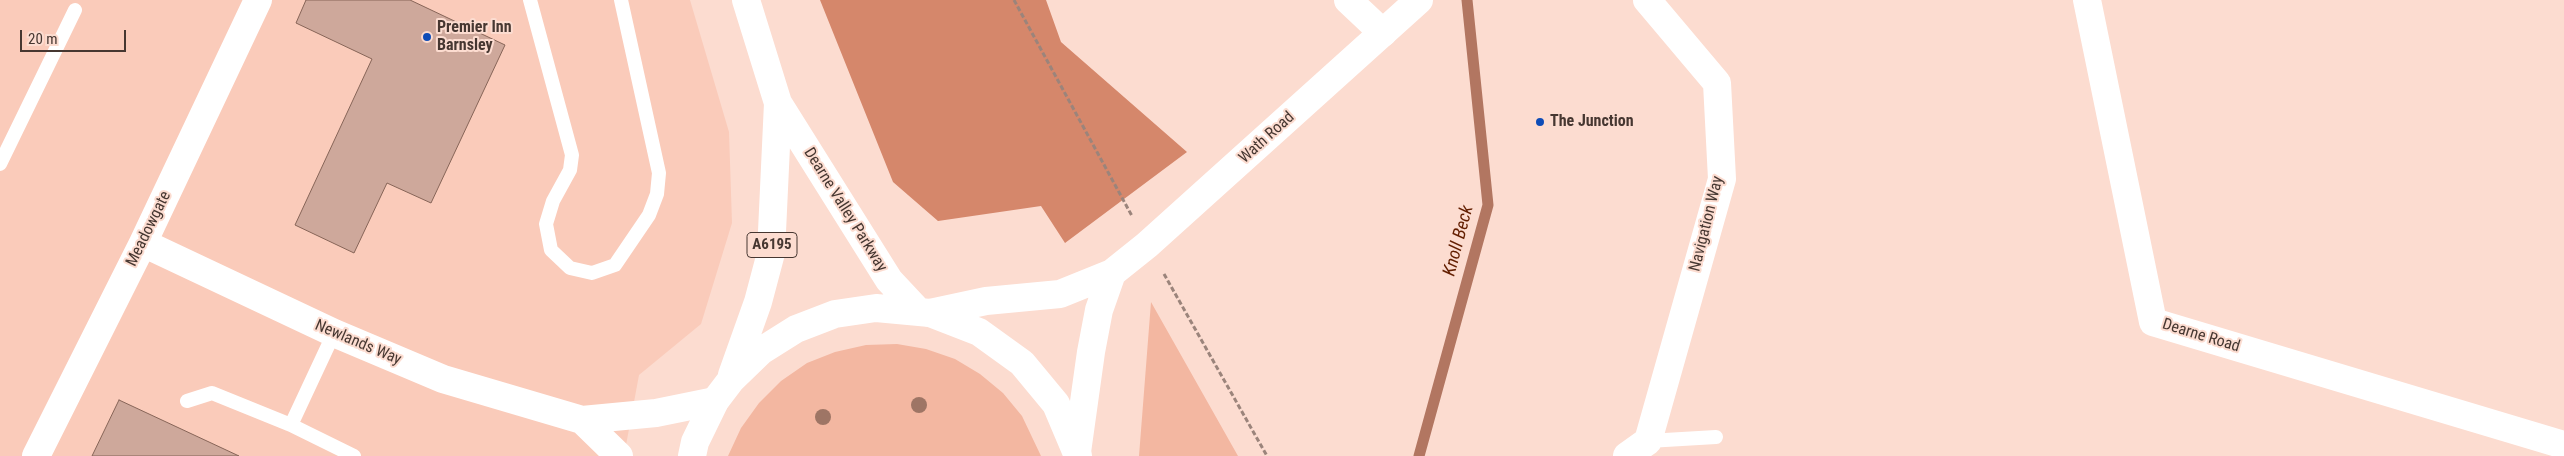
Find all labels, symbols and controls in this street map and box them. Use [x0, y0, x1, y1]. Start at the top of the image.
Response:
place label: Premier Inn Barnsley [437, 18, 512, 56]
scale bar [22, 20, 129, 52]
text: 20 m [28, 30, 58, 48]
marker: Premier Inn Barnsley [421, 31, 433, 43]
street label: Wath Road [1235, 108, 1299, 168]
place label: The Junction [1550, 112, 1634, 132]
marker: The Junction [1534, 116, 1546, 128]
street label: Dearne Valley Parkway [799, 144, 891, 276]
street label: Navigation Way [1686, 174, 1728, 274]
street label: Meadowgate [123, 188, 175, 270]
water label: Knoll Beck [1439, 203, 1479, 279]
road number: A6195 [747, 232, 797, 258]
street label: Dearne Road [2160, 315, 2242, 357]
street label: Newlands Way [312, 316, 404, 370]

